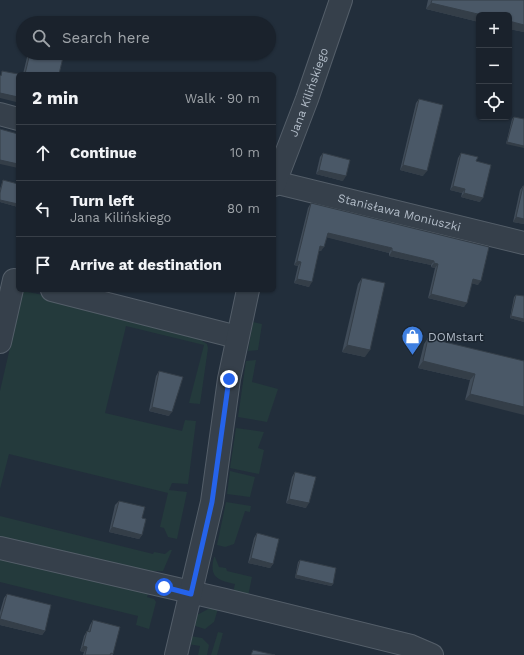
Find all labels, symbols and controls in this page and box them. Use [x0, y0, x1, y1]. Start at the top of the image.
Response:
map controls [476, 12, 512, 120]
button: + [476, 12, 512, 48]
search box [16, 16, 276, 60]
icon: search [30, 27, 52, 49]
text: Search here [62, 29, 150, 47]
street label: Jana Kilińskiego [286, 46, 331, 139]
button: − [476, 48, 512, 84]
button: locate [476, 84, 512, 120]
text: 2 min [32, 88, 78, 108]
text: Walk · 90 m [185, 91, 260, 106]
icon: ahead [32, 142, 54, 164]
text: Continue [70, 144, 137, 162]
text: 10 m [230, 145, 260, 160]
street label: Stanisława Moniuszki [336, 191, 462, 234]
text: Turn left [70, 192, 134, 210]
icon: left [32, 198, 54, 220]
text: 80 m [227, 201, 260, 216]
text: Jana Kilińskiego [70, 210, 171, 225]
icon: arrive [32, 254, 54, 276]
text: Arrive at destination [70, 256, 222, 274]
shop icon: DOMstart [400, 324, 426, 357]
place label: DOMstart [428, 330, 483, 344]
route end [220, 370, 238, 388]
route start [155, 578, 173, 596]

